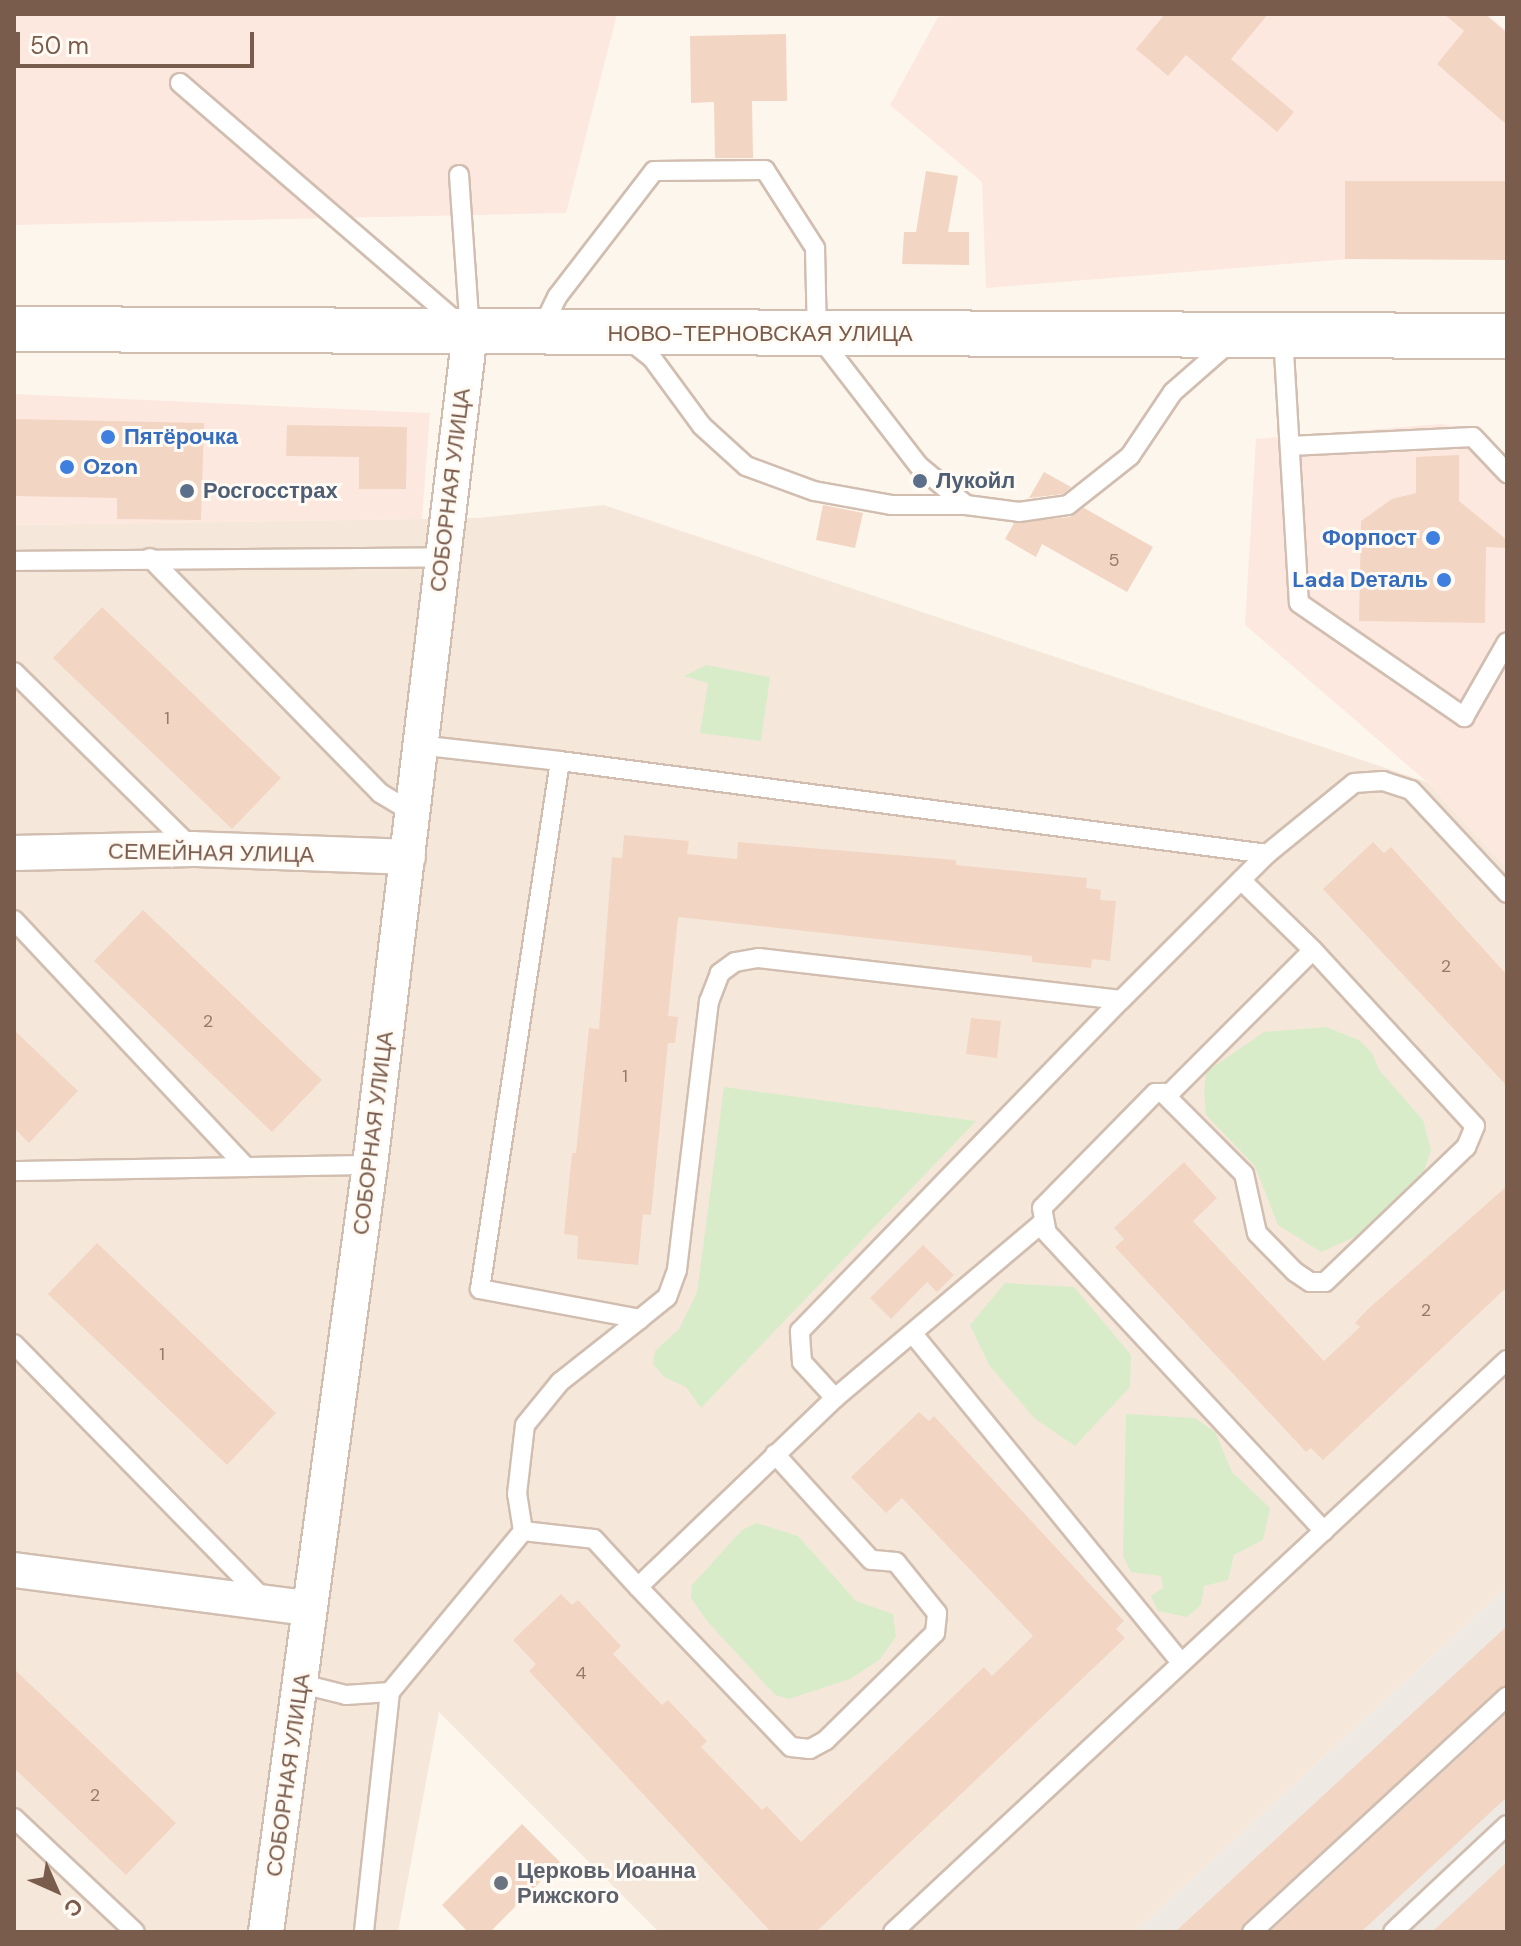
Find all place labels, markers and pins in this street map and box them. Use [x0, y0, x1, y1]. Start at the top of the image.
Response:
place label: Пятёрочка [124, 424, 238, 450]
marker: Пятёрочка [99, 428, 117, 446]
place label: Ozon [83, 454, 138, 480]
marker: Ozon [58, 458, 76, 476]
place label: Лукойл [936, 468, 1015, 494]
marker: Лукойл [911, 472, 929, 490]
place label: Росгосстрах [203, 478, 338, 504]
marker: Росгосстрах [178, 482, 196, 500]
place label: Форпост [1322, 525, 1417, 551]
marker: Форпост [1424, 529, 1442, 547]
place label: Lada Dеталь [1292, 567, 1428, 593]
marker: Lada Dеталь [1435, 571, 1453, 589]
place label: Церковь Иоанна Рижского [517, 1857, 696, 1908]
marker: Церковь Иоанна Рижского [492, 1874, 510, 1892]

